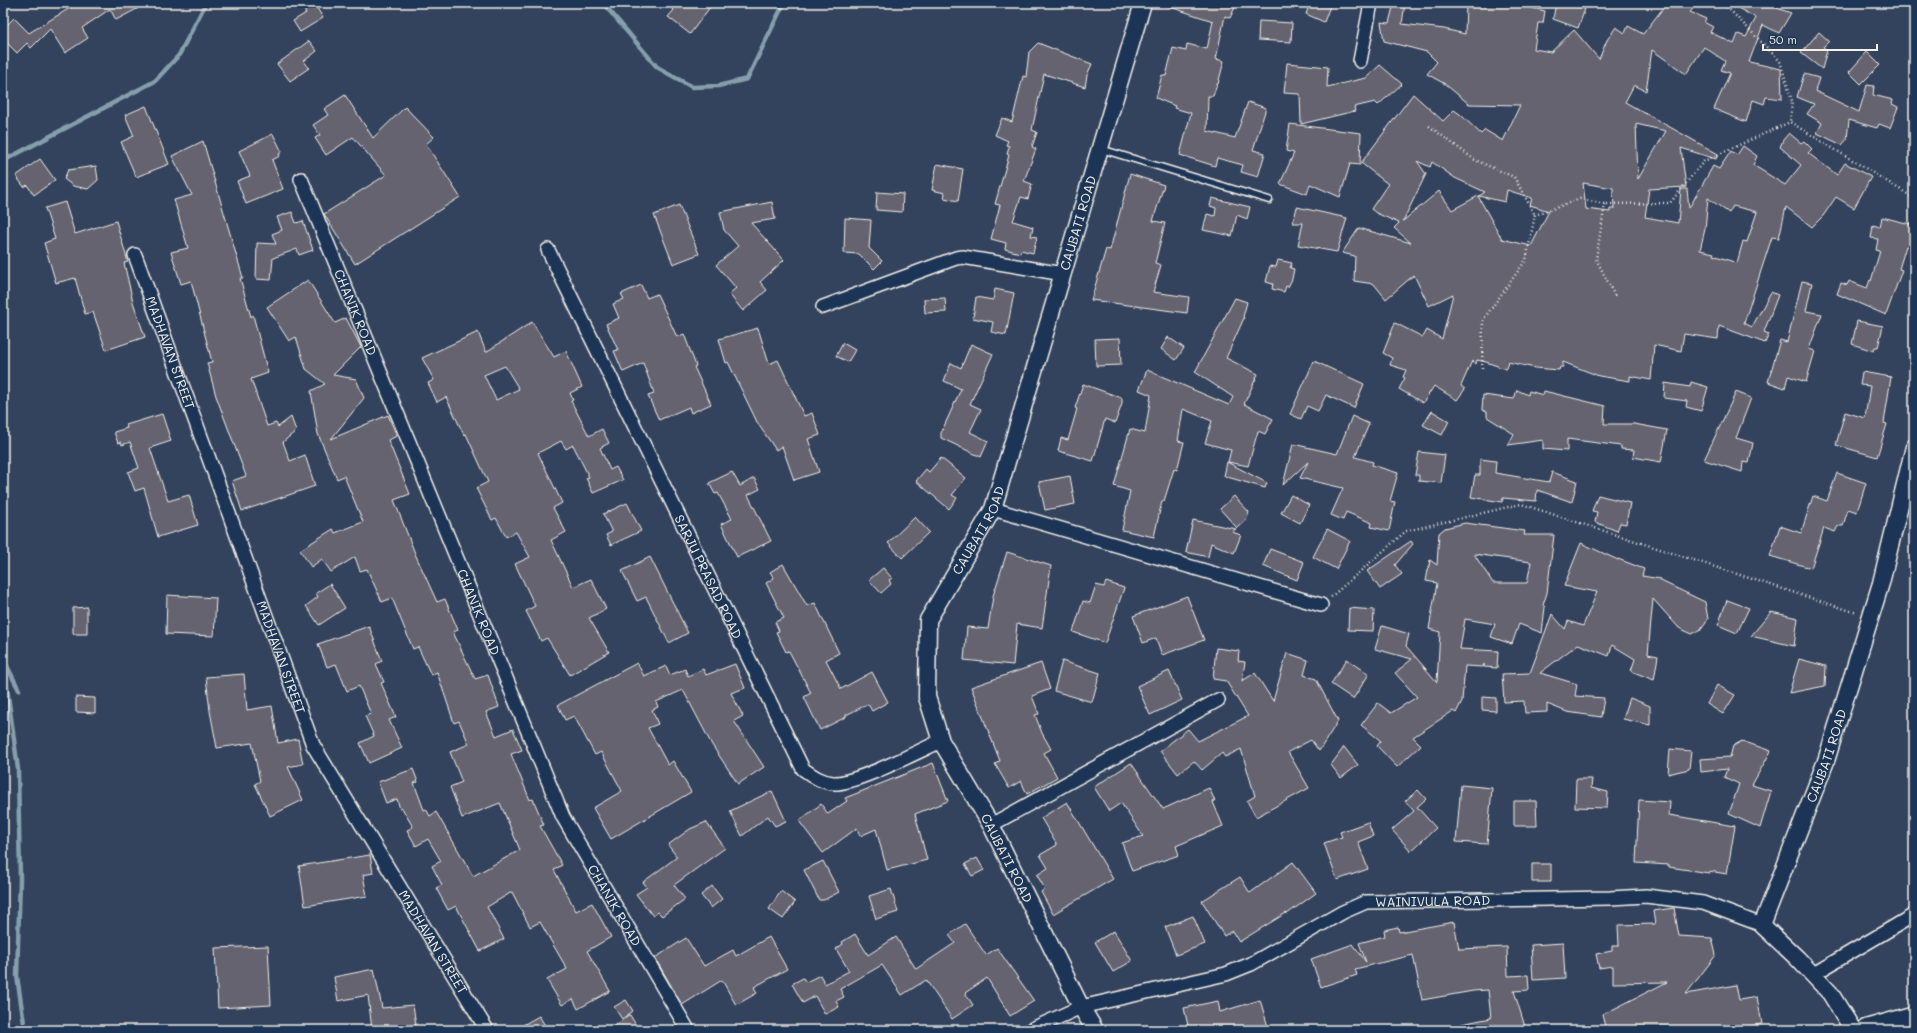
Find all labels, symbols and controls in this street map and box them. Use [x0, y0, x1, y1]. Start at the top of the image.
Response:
scale bar [1763, 26, 1877, 52]
text: 50 m [1769, 31, 1797, 47]
street label: CAUBATI ROAD [1055, 173, 1099, 272]
street label: CHANIK ROAD [331, 266, 381, 358]
street label: MADHAVAN STREET [143, 294, 199, 411]
street label: CAUBATI ROAD [948, 484, 1007, 577]
street label: SARJU PRASAD ROAD [671, 512, 747, 641]
street label: CHANIK ROAD [454, 566, 505, 657]
street label: MADHAVAN STREET [253, 598, 310, 716]
street label: CAUBATI ROAD [1802, 707, 1850, 805]
street label: CAUBATI ROAD [978, 810, 1037, 905]
street label: CHANIK ROAD [585, 861, 646, 949]
street label: MADHAVAN STREET [395, 886, 472, 997]
street label: WAINIVULA ROAD [1375, 891, 1490, 910]

